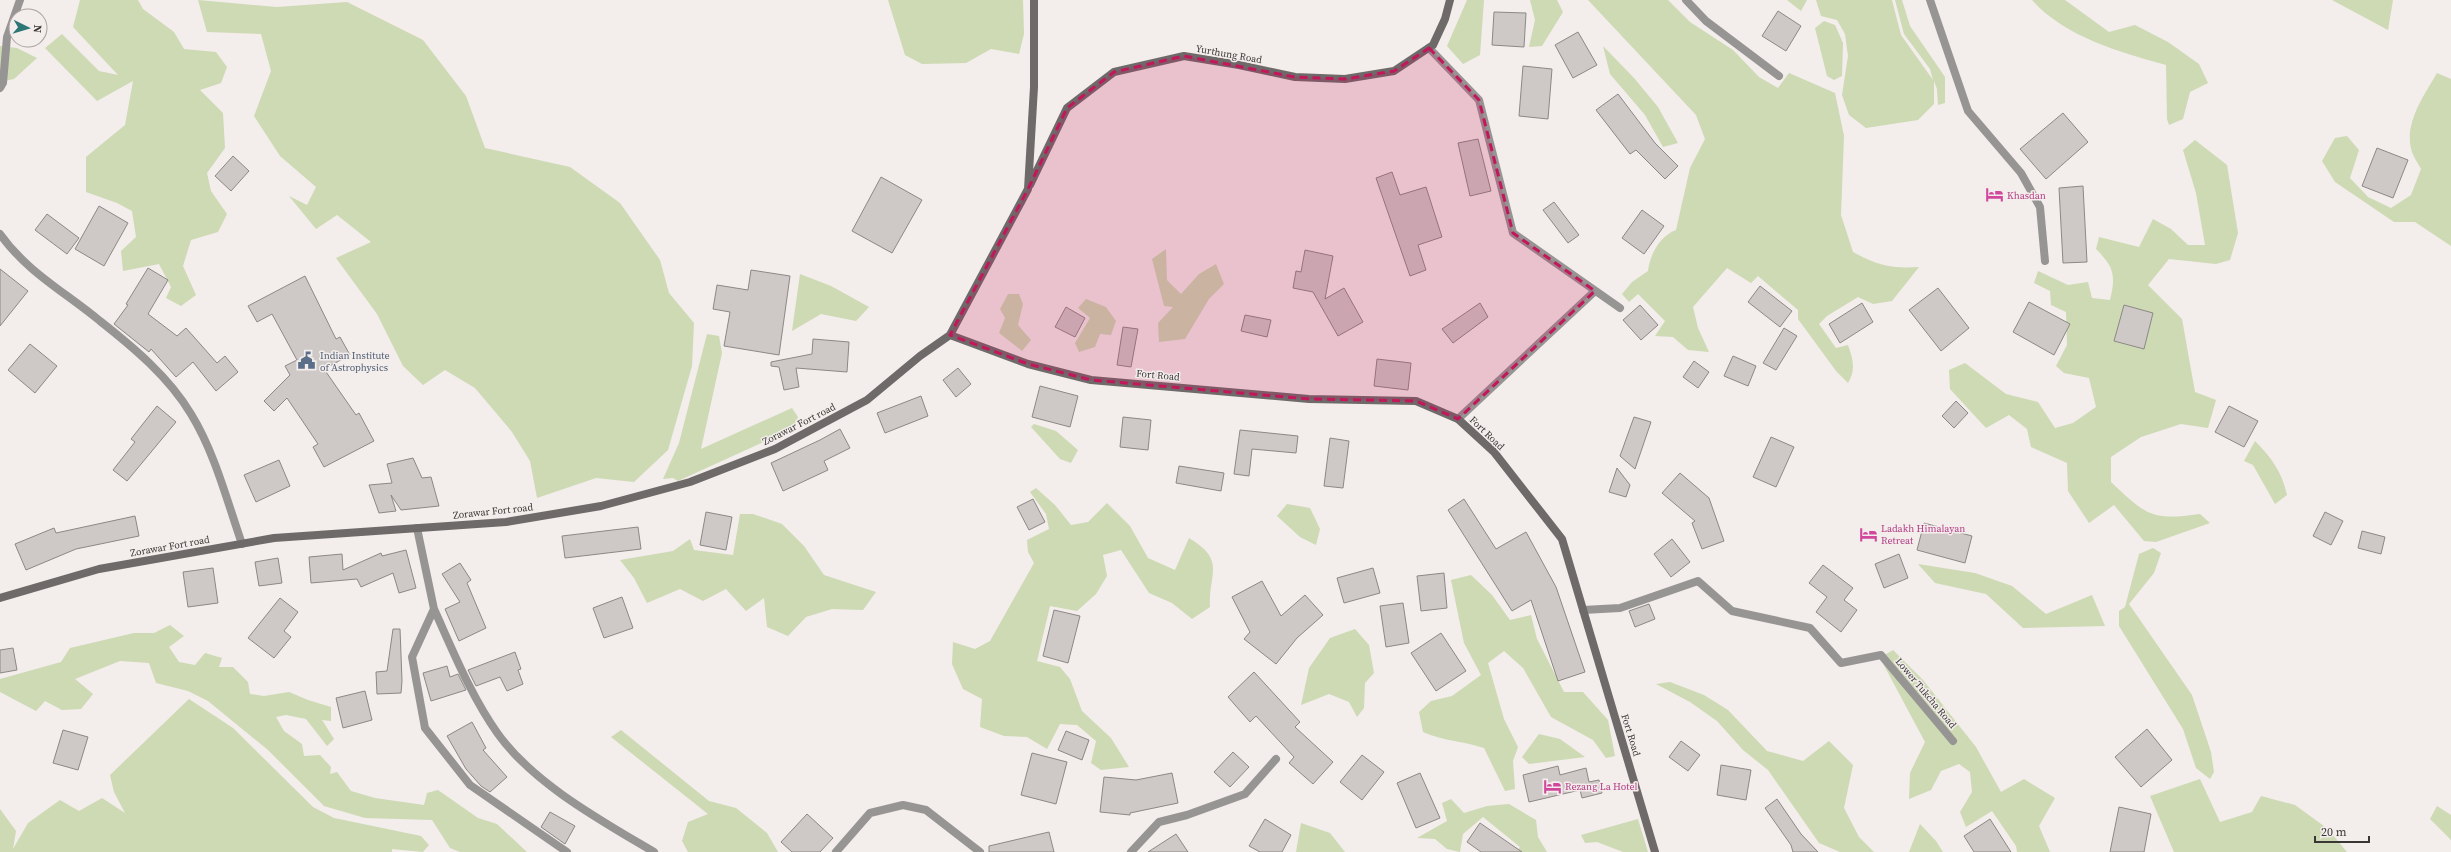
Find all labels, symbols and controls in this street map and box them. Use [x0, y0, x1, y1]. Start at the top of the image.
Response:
north arrow [8, 8, 48, 48]
text: N [30, 24, 45, 33]
street label: Yurthung Road [1195, 42, 1263, 66]
hotel icon: Khasdan [1984, 185, 2004, 205]
place label: Khasdan [2007, 189, 2046, 202]
place label: Indian Institute of Astrophysics [320, 349, 390, 374]
public building icon: Indian Institute of Astrophysics [297, 351, 317, 371]
street label: Fort Road [1136, 367, 1181, 383]
street label: Zorawar Fort road [760, 400, 838, 448]
street label: Fort Road [1467, 413, 1507, 453]
street label: Zorawar Fort road [452, 500, 534, 522]
place label: Ladakh Himalayan Retreat [1881, 522, 1965, 547]
hotel icon: Ladakh Himalayan Retreat [1858, 524, 1878, 544]
street label: Zorawar Fort road [129, 533, 211, 559]
street label: Lower Tukcha Road [1893, 655, 1960, 731]
street label: Fort Road [1618, 712, 1644, 758]
hotel icon: Rezang La Hotel [1542, 776, 1562, 796]
place label: Rezang La Hotel [1565, 780, 1637, 793]
scale bar [2315, 818, 2369, 844]
text: 20 m [2321, 824, 2347, 840]

